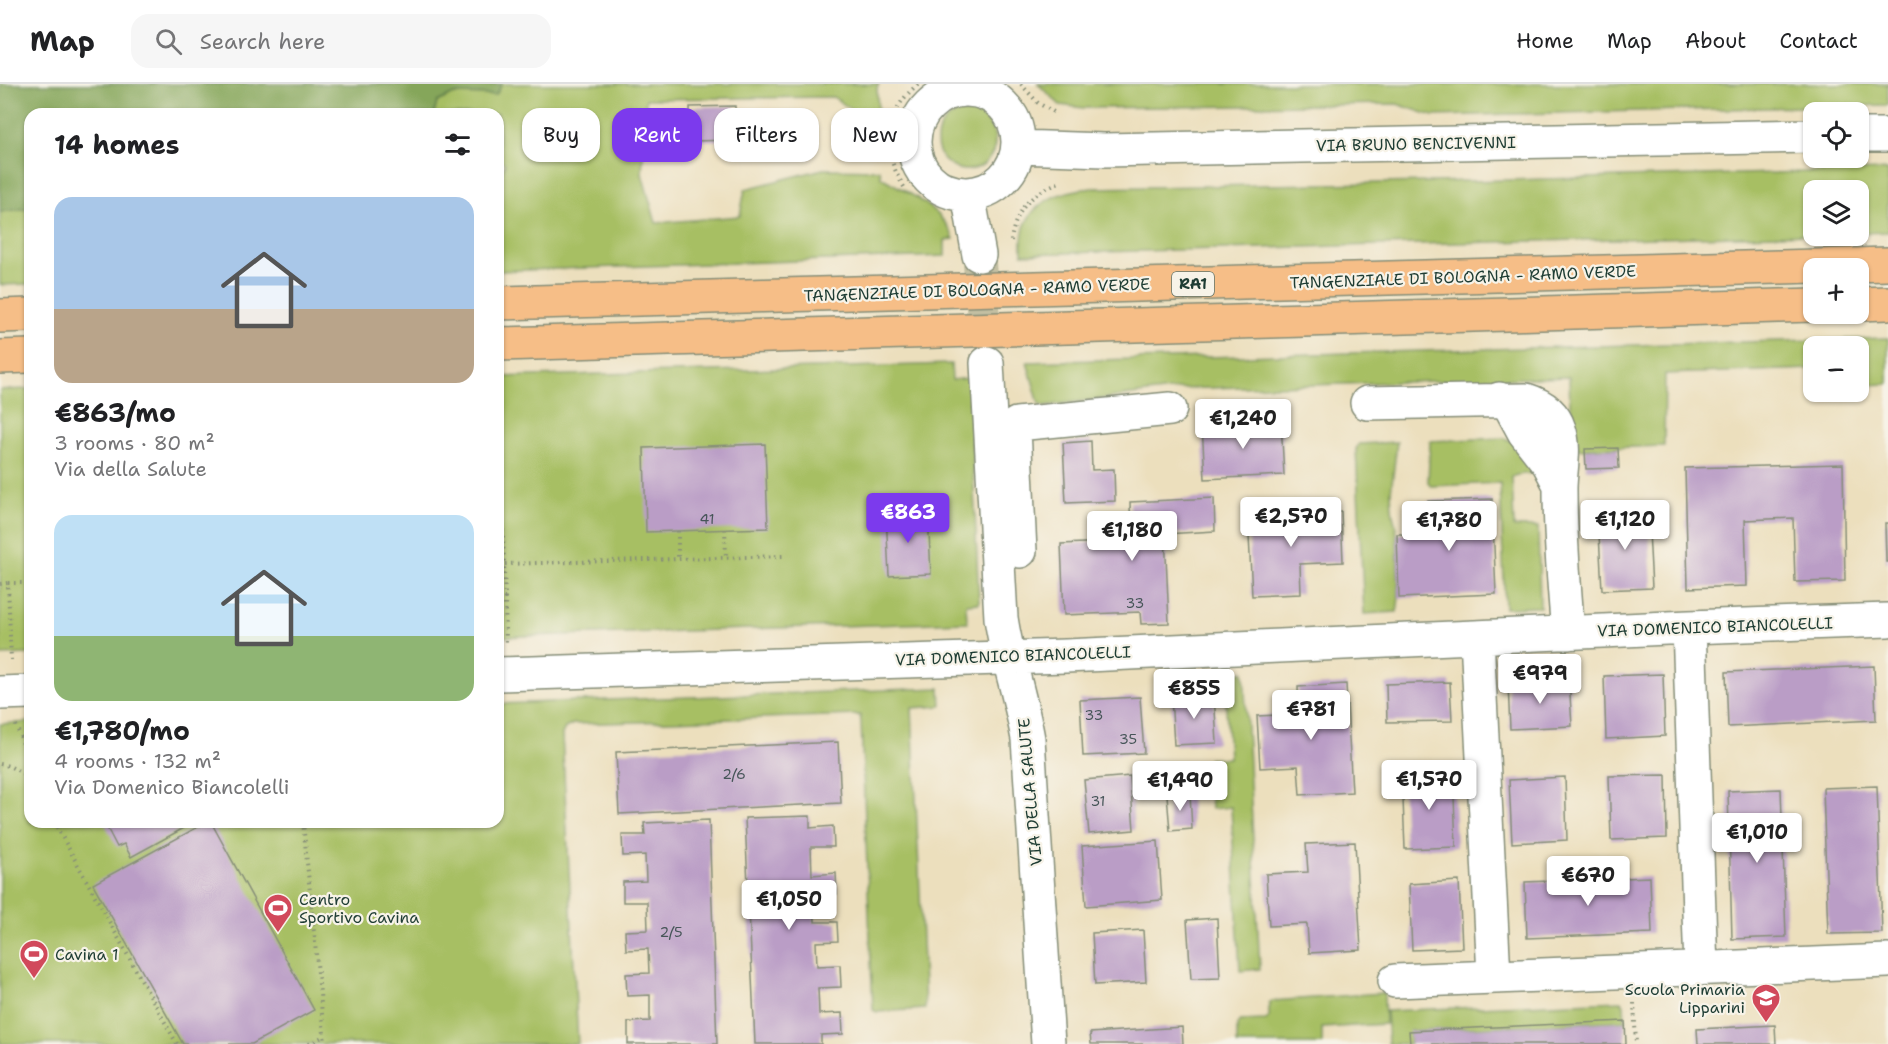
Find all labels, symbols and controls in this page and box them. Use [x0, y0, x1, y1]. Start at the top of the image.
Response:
search box [131, 14, 551, 68]
text: Map [30, 22, 95, 60]
icon: search [152, 25, 185, 58]
text: Search here [200, 27, 325, 56]
text: Home [1516, 27, 1574, 55]
text: Map [1607, 27, 1652, 55]
text: About [1685, 27, 1746, 55]
text: Contact [1779, 27, 1858, 55]
map controls [1803, 102, 1869, 402]
button: locate [1803, 102, 1869, 168]
chip: Buy [522, 108, 600, 162]
chip: Rent [612, 108, 702, 162]
chip: Filters [714, 108, 819, 162]
chip: New [831, 108, 918, 162]
text: 14 homes [54, 127, 180, 162]
icon: filters [441, 128, 474, 161]
street label: VIA BRUNO BENCIVENNI [1316, 132, 1516, 156]
button: layers [1803, 180, 1869, 246]
icon: home [210, 236, 318, 344]
button: + [1803, 258, 1869, 324]
street label: TANGENZIALE DI BOLOGNA - RAMO VERDE [1289, 260, 1637, 294]
road number: RA1 [1172, 272, 1214, 296]
street label: TANGENZIALE DI BOLOGNA - RAMO VERDE [803, 273, 1151, 307]
button: − [1803, 336, 1869, 402]
text: €863/mo [54, 395, 176, 430]
pin: €1,240 [1194, 399, 1292, 450]
text: €1,240 [1209, 405, 1277, 431]
text: 3 rooms · 80 m² [54, 430, 215, 456]
text: Via della Salute [54, 456, 207, 482]
pin: €863 [872, 493, 944, 544]
pin: €2,570 [1242, 497, 1340, 548]
text: €863 [880, 499, 936, 525]
pin: €1,120 [1576, 500, 1674, 551]
pin: €1,780 [1400, 501, 1498, 552]
text: €2,570 [1254, 503, 1328, 529]
text: €1,120 [1594, 506, 1656, 532]
text: €1,780 [1416, 507, 1482, 533]
house number: 41 [700, 510, 714, 528]
pin: €1,180 [1083, 511, 1181, 562]
text: €1,180 [1101, 517, 1163, 543]
icon: home [210, 554, 318, 662]
house number: 33 [1126, 594, 1144, 612]
street label: VIA DOMENICO BIANCOLELLI [1597, 612, 1833, 642]
street label: VIA DOMENICO BIANCOLELLI [895, 641, 1131, 671]
pin: €979 [1504, 654, 1576, 705]
text: €979 [1512, 660, 1568, 686]
pin: €855 [1158, 669, 1230, 720]
text: €855 [1168, 675, 1220, 701]
pin: €781 [1275, 690, 1347, 741]
text: €781 [1286, 696, 1336, 722]
house number: 33 [1085, 706, 1103, 724]
text: €1,780/mo [54, 713, 190, 748]
street label: VIA DELLA SALUTE [1013, 717, 1047, 867]
house number: 35 [1119, 730, 1137, 748]
text: 4 rooms · 132 m² [54, 748, 221, 774]
pin: €1,570 [1380, 760, 1478, 811]
pin: €1,490 [1131, 761, 1229, 812]
house number: 2/6 [722, 765, 746, 783]
text: €1,570 [1396, 766, 1463, 792]
text: €1,490 [1146, 767, 1214, 793]
text: Via Domenico Biancolelli [54, 774, 290, 800]
house number: 31 [1091, 792, 1105, 810]
pin: €1,010 [1708, 813, 1806, 864]
text: €1,010 [1726, 819, 1788, 845]
pin: €670 [1552, 856, 1624, 907]
text: €670 [1561, 862, 1615, 888]
pin: €1,050 [740, 880, 838, 931]
text: €1,050 [756, 886, 822, 912]
place label: Centro Sportivo Cavina [299, 889, 419, 928]
sports icon: Centro Sportivo Cavina [262, 892, 294, 934]
house number: 2/5 [659, 923, 683, 941]
sports icon: Cavina 1 [18, 938, 50, 980]
place label: Cavina 1 [55, 944, 119, 965]
place label: Scuola Primaria Lipparini [1625, 979, 1745, 1018]
school or university icon: Scuola Primaria Lipparini [1750, 982, 1782, 1024]

